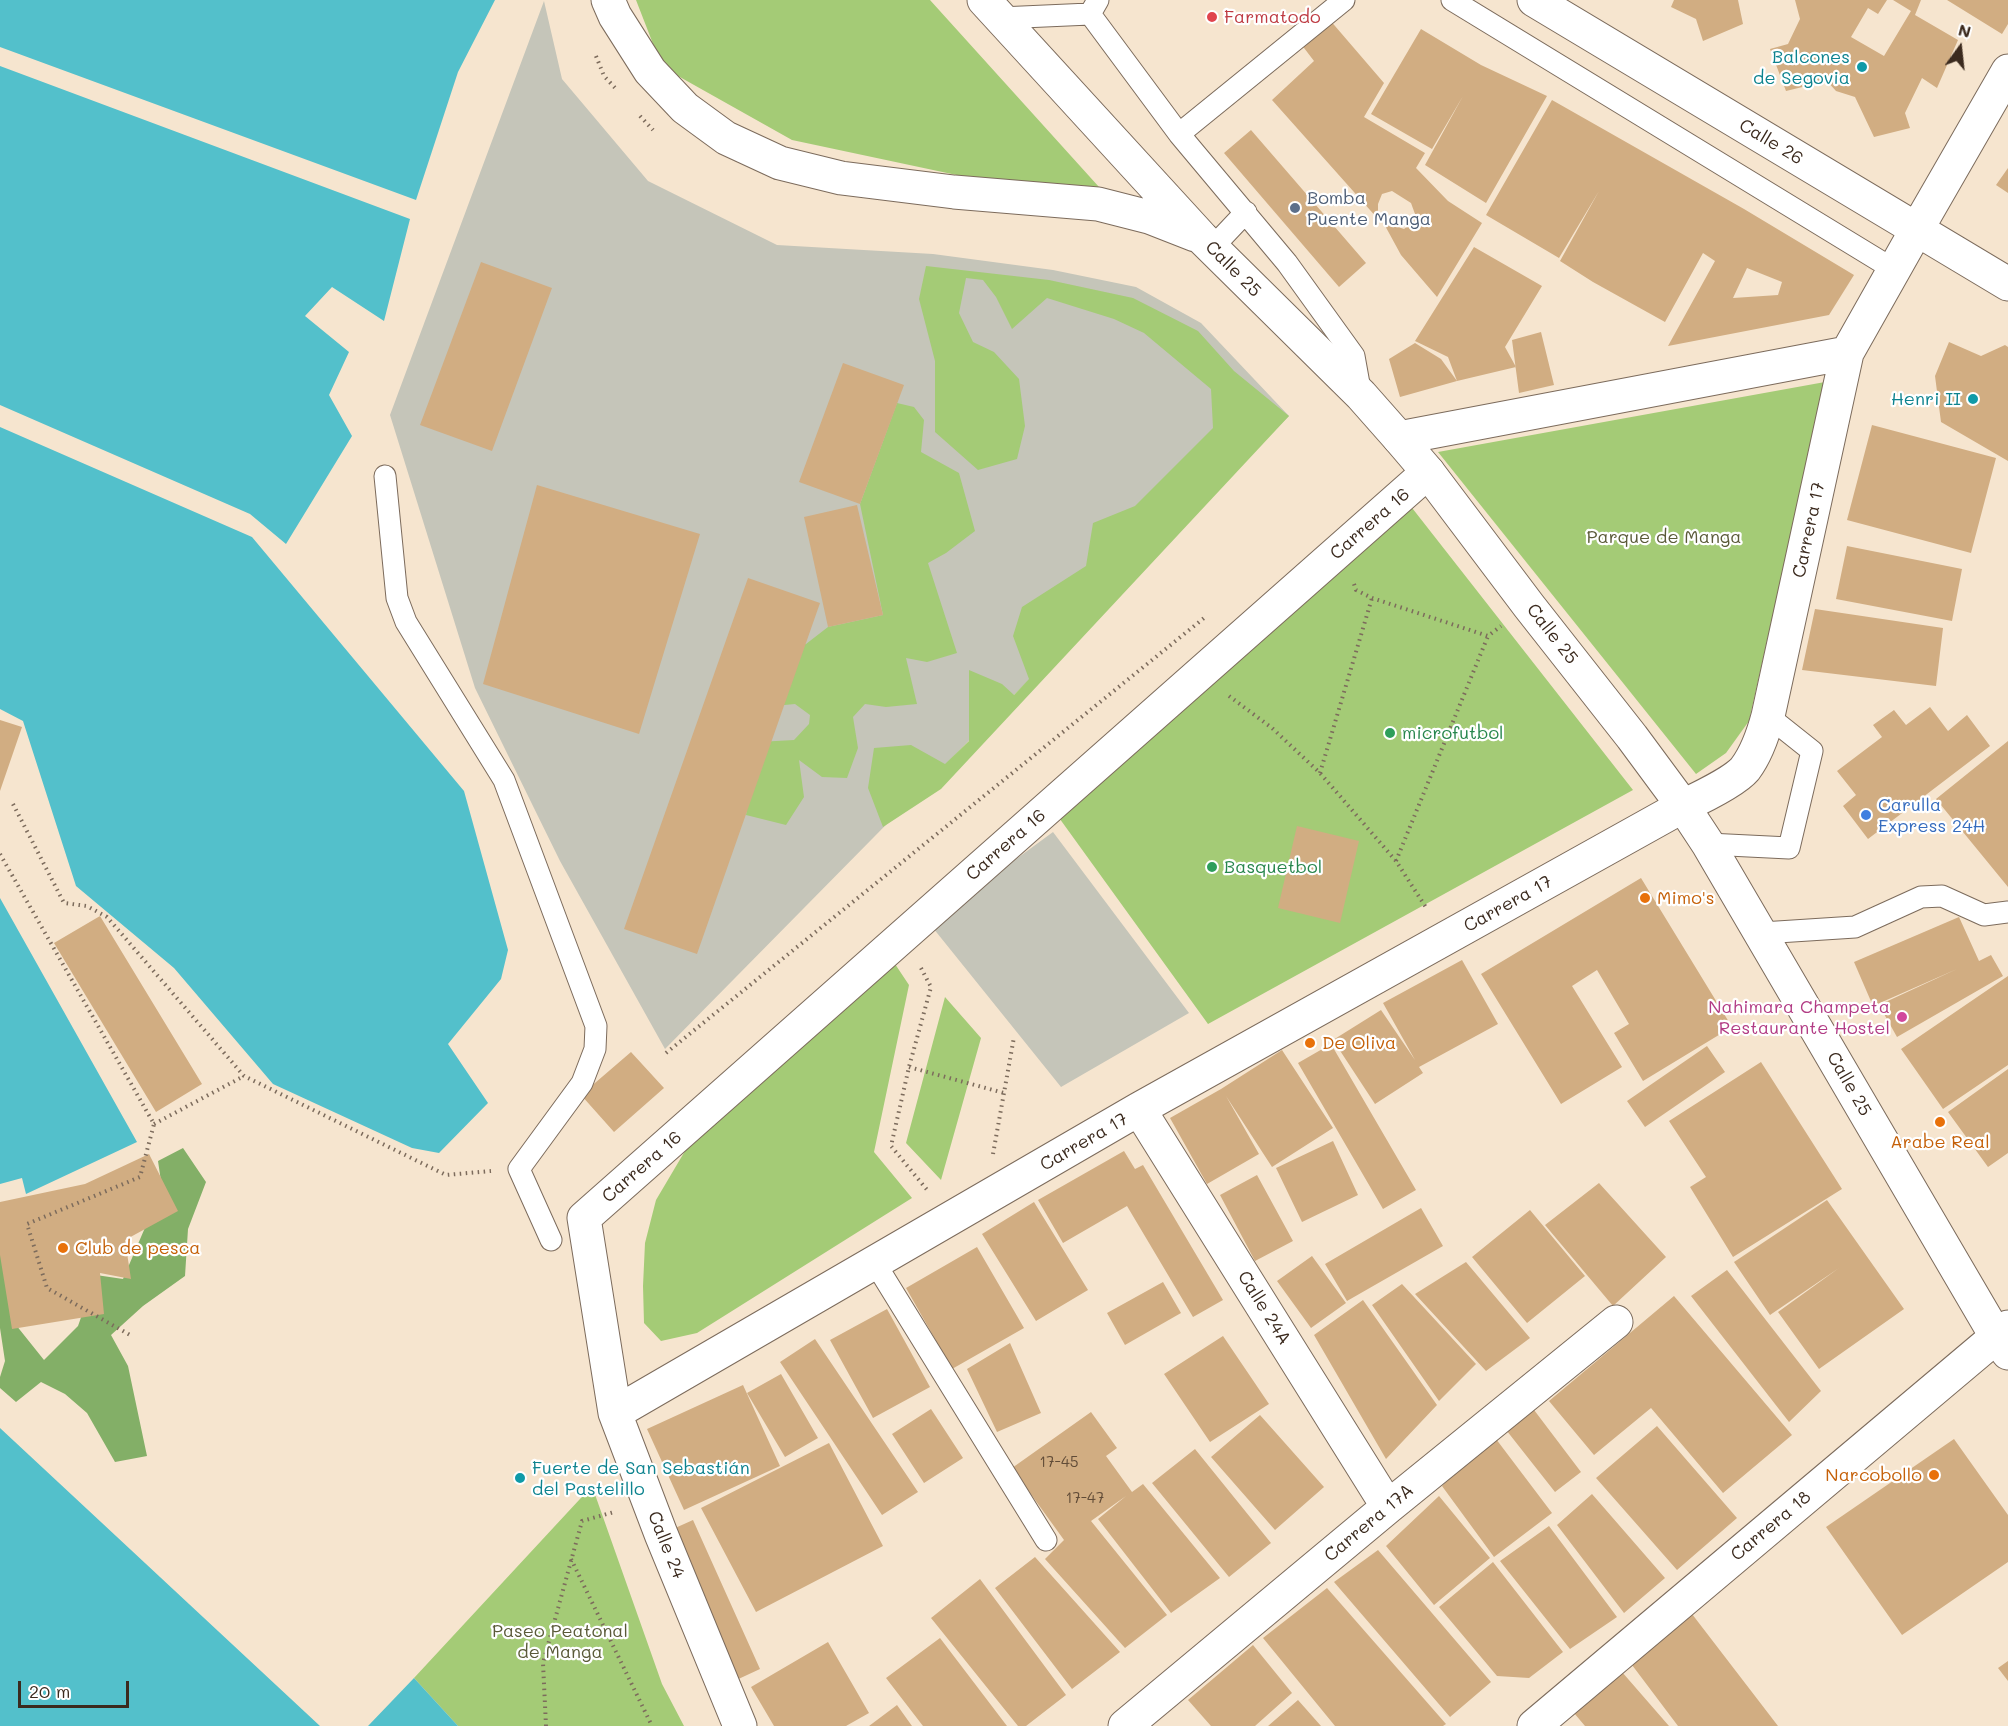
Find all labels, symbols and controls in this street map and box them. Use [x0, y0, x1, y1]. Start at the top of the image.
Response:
place label: Farmatodo [1224, 6, 1321, 28]
marker: Farmatodo [1205, 10, 1219, 24]
north arrow [1930, 18, 1990, 78]
text: N [1956, 18, 1973, 42]
place label: Balcones de Segovia [1753, 46, 1850, 88]
marker: Balcones de Segovia [1855, 60, 1869, 74]
street label: Calle 26 [1735, 114, 1807, 170]
place label: Bomba Puente Manga [1307, 187, 1431, 230]
marker: Bomba Puente Manga [1288, 201, 1302, 215]
street label: Calle 25 [1200, 236, 1266, 302]
place label: Henri II [1891, 388, 1961, 410]
marker: Henri II [1966, 392, 1980, 406]
street label: Carrera 17 [1788, 480, 1830, 580]
street label: Carrera 16 [1326, 484, 1414, 564]
park label: Parque de Manga [1586, 526, 1742, 548]
street label: Calle 25 [1522, 600, 1582, 668]
place label: microfutbol [1402, 722, 1504, 744]
marker: microfutbol [1383, 726, 1397, 740]
place label: Carulla Express 24H [1878, 794, 1985, 836]
street label: Carrera 16 [962, 805, 1050, 885]
marker: Carulla Express 24H [1859, 808, 1873, 822]
place label: Basquetbol [1224, 856, 1322, 878]
marker: Basquetbol [1205, 860, 1219, 874]
street label: Carrera 17 [1460, 871, 1556, 937]
place label: Mimo's [1657, 887, 1715, 909]
marker: Mimo's [1638, 891, 1652, 905]
place label: Nahimara Champeta Restaurante Hostel [1708, 996, 1890, 1038]
marker: Nahimara Champeta Restaurante Hostel [1895, 1010, 1909, 1024]
place label: De Oliva [1322, 1032, 1396, 1054]
marker: De Oliva [1303, 1036, 1317, 1050]
street label: Calle 25 [1822, 1048, 1876, 1120]
street label: Carrera 17 [1036, 1108, 1132, 1176]
marker: Arabe Real [1933, 1115, 1947, 1129]
street label: Carrera 16 [598, 1127, 686, 1207]
place label: Arabe Real [1890, 1131, 1990, 1153]
place label: Club de pesca [75, 1237, 201, 1259]
marker: Club de pesca [56, 1241, 70, 1255]
street label: Calle 24A [1233, 1267, 1295, 1349]
house number: 17-45 [1040, 1453, 1078, 1471]
place label: Fuerte de San Sebastián del Pastelillo [532, 1457, 750, 1500]
place label: Narcobollo [1825, 1464, 1922, 1486]
marker: Narcobollo [1927, 1468, 1941, 1482]
marker: Fuerte de San Sebastián del Pastelillo [513, 1471, 527, 1485]
street label: Carrera 17A [1320, 1479, 1418, 1567]
street label: Carrera 18 [1726, 1486, 1816, 1566]
house number: 17-47 [1066, 1489, 1104, 1507]
street label: Calle 24 [643, 1508, 689, 1582]
park label: Paseo Peatonal de Manga [492, 1620, 628, 1662]
scale bar [21, 1669, 132, 1707]
text: 20 m [29, 1679, 70, 1703]

